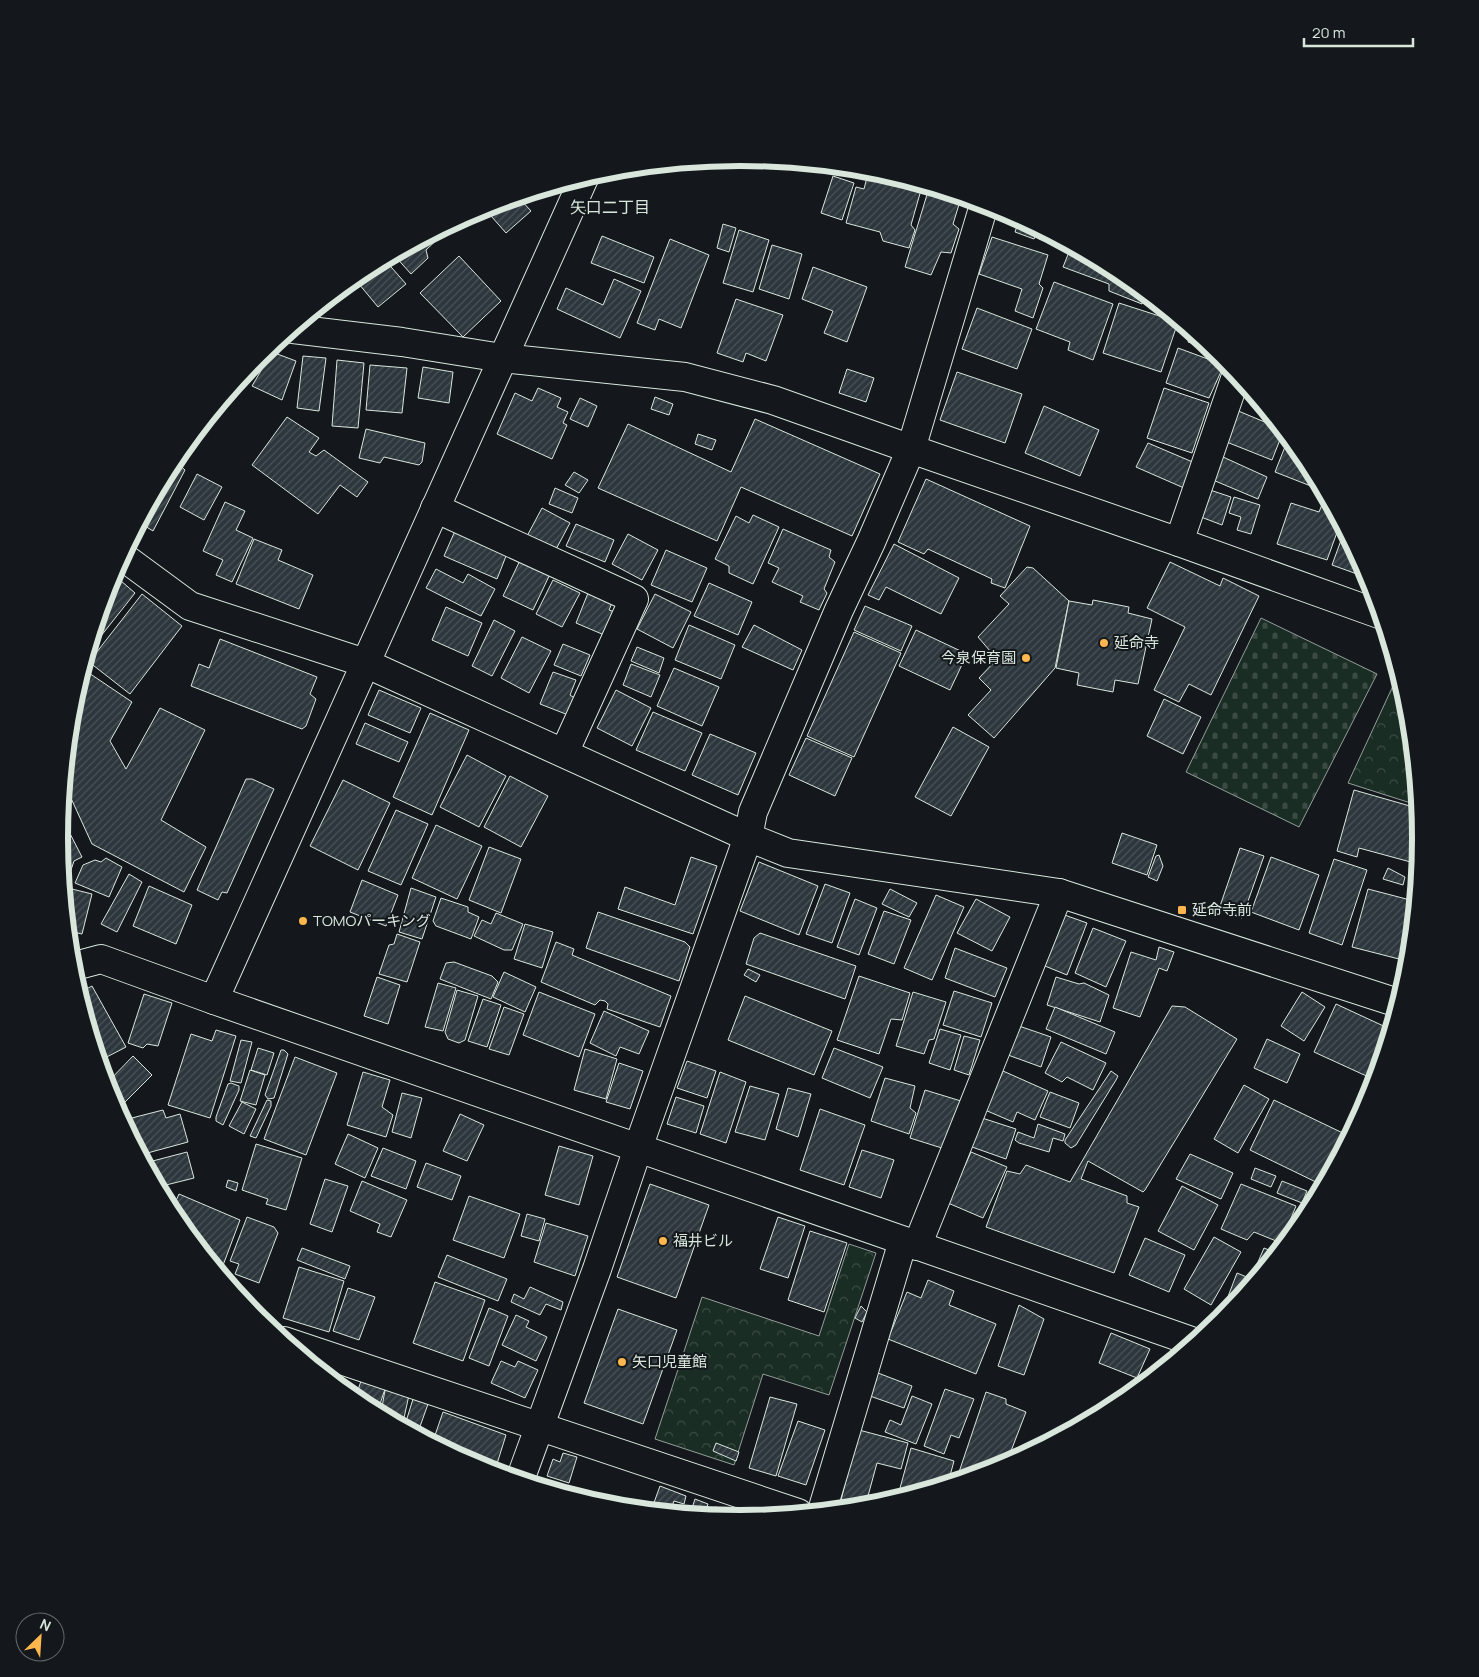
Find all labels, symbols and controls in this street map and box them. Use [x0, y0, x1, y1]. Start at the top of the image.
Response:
scale bar [1304, 15, 1413, 47]
text: 20 m [1312, 22, 1345, 43]
district label: 矢口二丁目 [570, 196, 650, 218]
place label: 延命寺 [1114, 632, 1159, 653]
marker: 延命寺 [1098, 637, 1110, 649]
place label: 今泉保育園 [941, 647, 1016, 668]
marker: 今泉保育園 [1020, 652, 1032, 664]
place label: 延命寺前 [1192, 899, 1252, 920]
marker: 延命寺前 [1176, 904, 1188, 916]
place label: TOMOパーキング [313, 910, 431, 931]
marker: TOMOパーキング [297, 915, 309, 927]
place label: 福井ビル [673, 1230, 733, 1251]
marker: 福井ビル [657, 1235, 669, 1247]
place label: 矢口児童館 [632, 1351, 707, 1372]
marker: 矢口児童館 [616, 1356, 628, 1368]
north arrow [15, 1612, 65, 1662]
text: N [37, 1614, 54, 1636]

